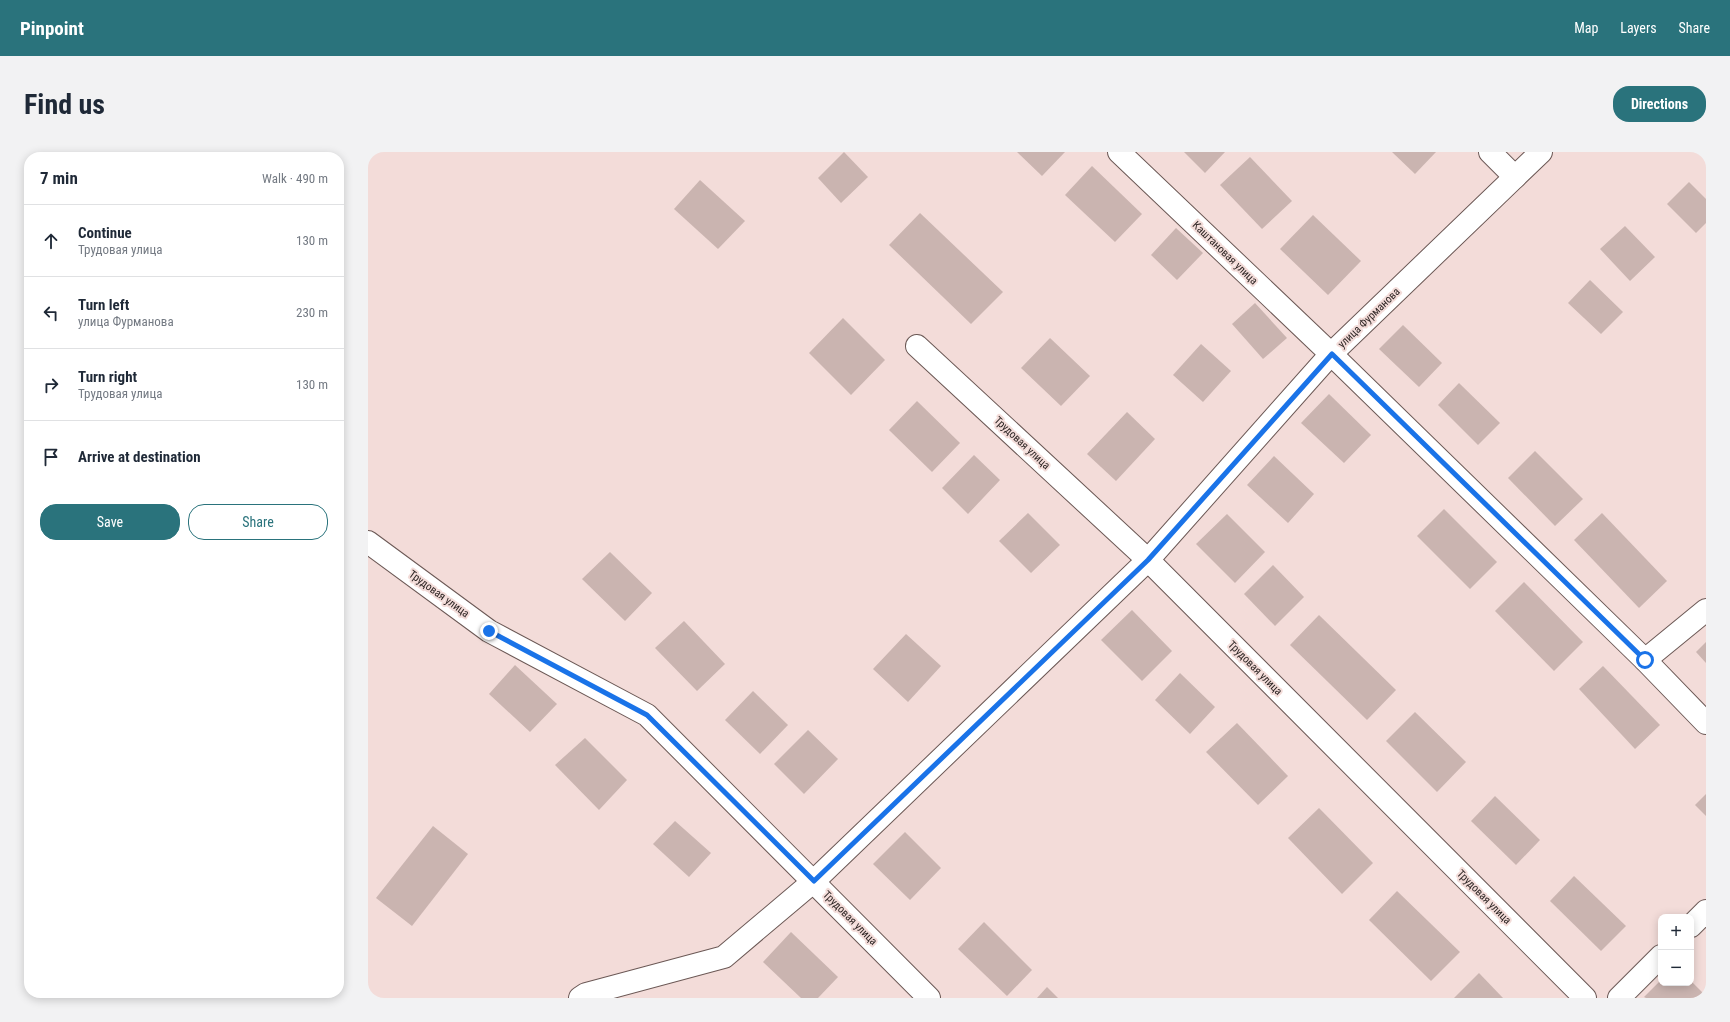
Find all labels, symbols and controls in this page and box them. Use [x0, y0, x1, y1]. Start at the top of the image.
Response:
text: Pinpoint [20, 17, 84, 40]
text: Map [1574, 20, 1598, 36]
text: Layers [1620, 20, 1657, 36]
text: Share [1679, 20, 1710, 36]
button: Directions [1613, 86, 1706, 122]
text: Find us [24, 88, 105, 121]
text: 7 min [40, 168, 78, 188]
text: Walk · 490 m [262, 171, 328, 186]
street label: Каштановая улица [1190, 219, 1260, 287]
text: Continue [78, 224, 132, 242]
icon: ahead [40, 230, 62, 252]
text: 130 m [296, 233, 328, 248]
text: Трудовая улица [78, 242, 162, 257]
street label: улица Фурманова [1335, 285, 1403, 351]
text: Turn left [78, 296, 129, 314]
icon: left [40, 302, 62, 324]
text: 230 m [296, 305, 328, 320]
text: улица Фурманова [78, 314, 174, 329]
text: Turn right [78, 368, 137, 386]
icon: right [40, 374, 62, 396]
text: 130 m [296, 377, 328, 392]
text: Трудовая улица [78, 386, 162, 401]
street label: Трудовая улица [991, 414, 1053, 472]
icon: arrive [40, 446, 62, 468]
text: Arrive at destination [78, 448, 201, 466]
button: Save [40, 504, 180, 540]
button: Share [188, 504, 328, 540]
street label: Трудовая улица [406, 568, 472, 620]
route end [480, 622, 498, 640]
street label: Трудовая улица [1225, 638, 1285, 698]
route start [1636, 651, 1654, 669]
street label: Трудовая улица [1454, 867, 1514, 927]
street label: Трудовая улица [820, 888, 880, 948]
map controls [1658, 914, 1694, 986]
button: + [1658, 914, 1694, 950]
button: − [1658, 950, 1694, 986]

